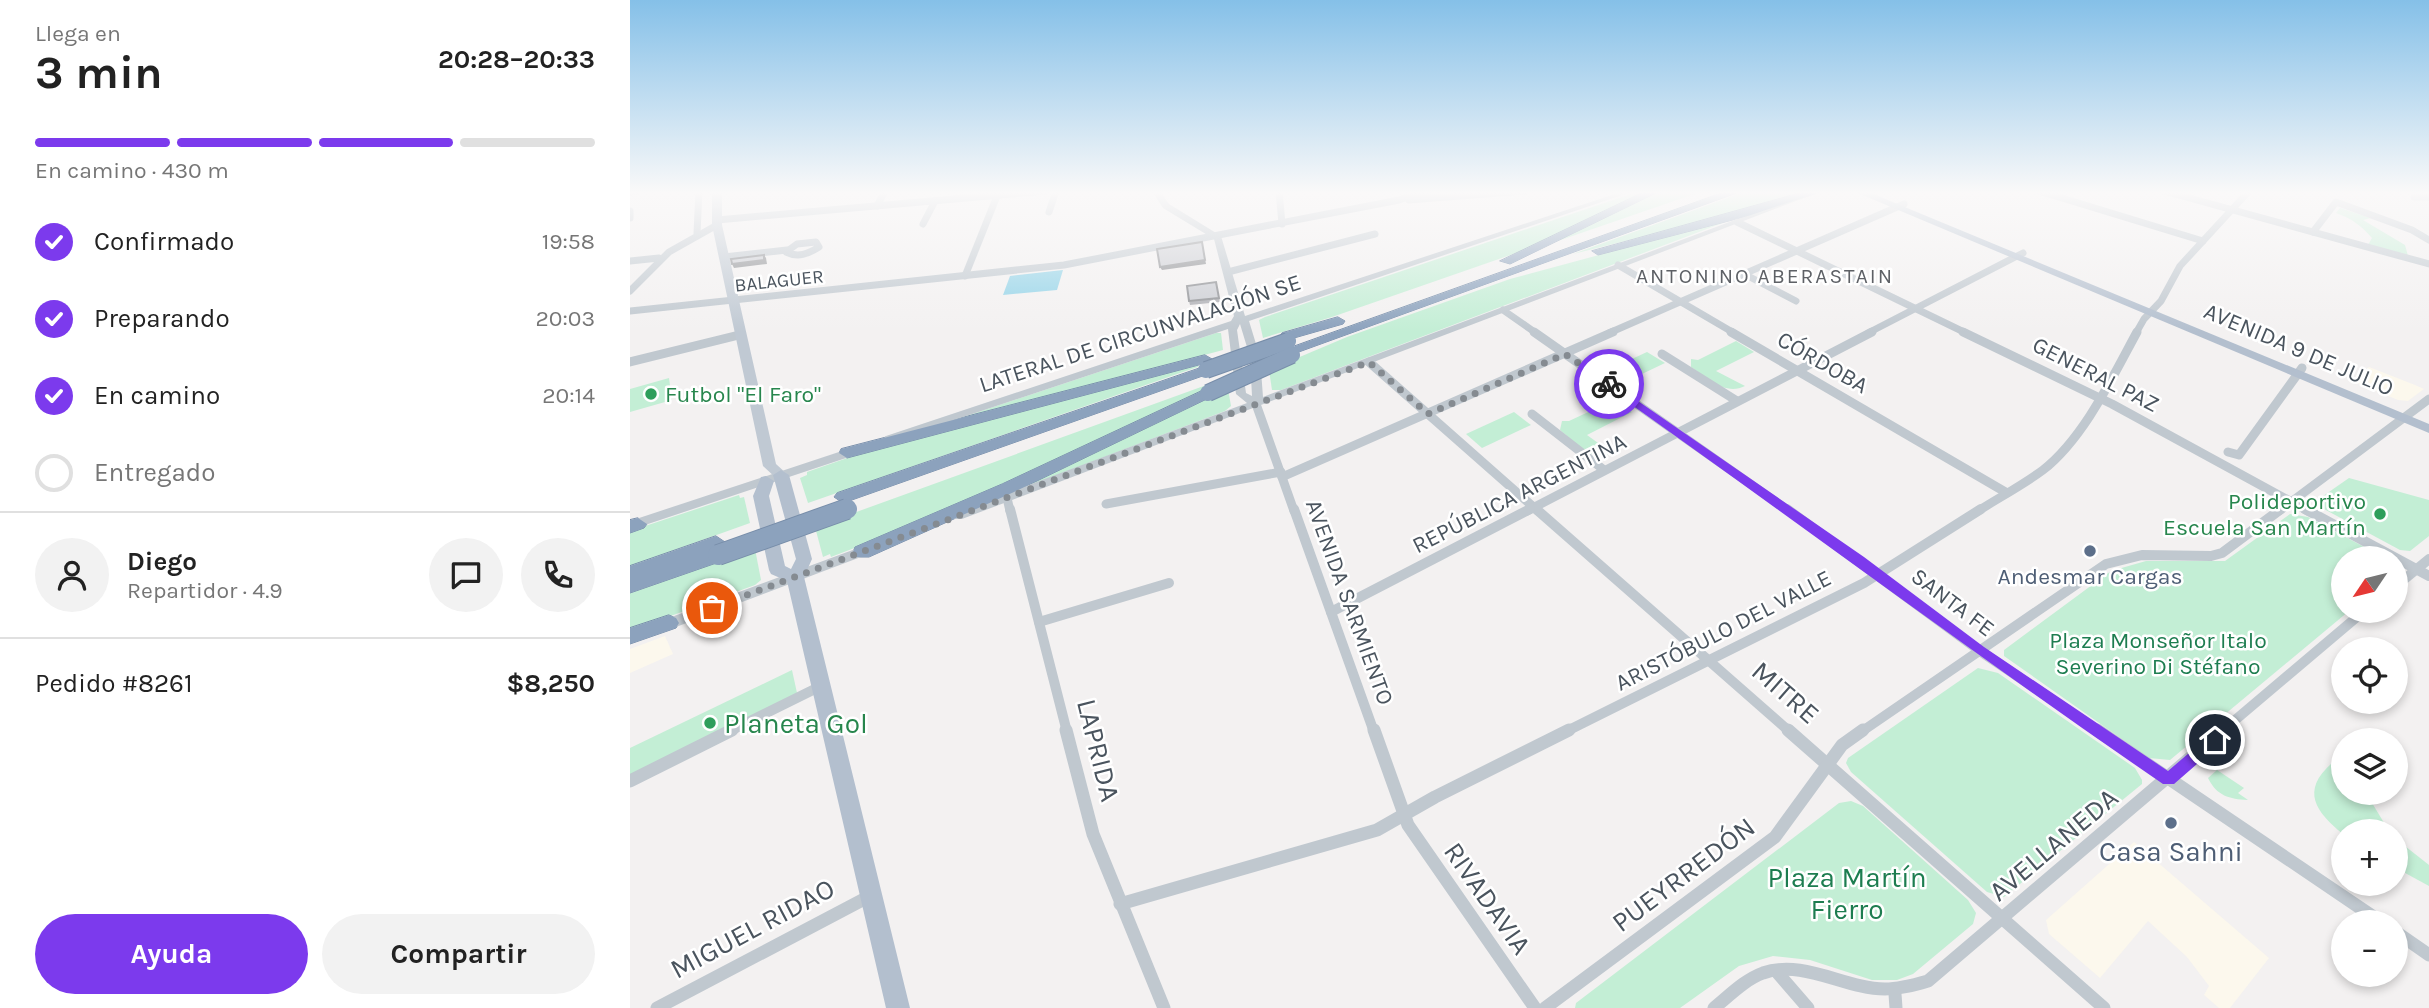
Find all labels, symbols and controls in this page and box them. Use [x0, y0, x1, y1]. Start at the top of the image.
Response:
text: Llega en [35, 20, 121, 47]
text: 20:28–20:33 [438, 44, 595, 75]
text: 3 min [35, 46, 163, 100]
text: En camino · 430 m [35, 157, 229, 184]
icon: check [35, 223, 73, 261]
text: Confirmado [94, 226, 234, 257]
text: 19:58 [542, 228, 595, 255]
district label: ANTONINO ABERASTAIN [1636, 264, 1894, 288]
street label: BALAGUER [733, 265, 825, 297]
street label: LATERAL DE CIRCUNVALACIÓN SE [976, 269, 1304, 398]
street label: AVENIDA 9 DE JULIO [2200, 297, 2398, 402]
icon: check [35, 300, 73, 338]
text: Preparando [94, 303, 230, 334]
text: 20:03 [535, 305, 595, 332]
street label: CÓRDOBA [1772, 326, 1873, 399]
street label: GENERAL PAZ [2028, 331, 2164, 418]
courier [1574, 349, 1644, 419]
icon: bike [1590, 365, 1628, 403]
icon: check [35, 377, 73, 415]
text: En camino [94, 380, 220, 411]
place label: Futbol "El Faro" [665, 381, 821, 408]
text: 20:14 [542, 382, 595, 409]
marker: Futbol "El Faro" [643, 386, 659, 402]
street label: REPÚBLICA ARGENTINA [1408, 428, 1631, 559]
text: Entregado [94, 457, 215, 488]
place label: Polideportivo Escuela San Martín [2163, 488, 2366, 541]
street label: AVENIDA SARMIENTO [1300, 496, 1399, 709]
marker: Polideportivo Escuela San Martín [2372, 506, 2388, 522]
button: person [35, 538, 109, 612]
button: chat [429, 538, 503, 612]
button: phone [521, 538, 595, 612]
marker: Andesmar Cargas [2082, 543, 2098, 559]
text: Diego [127, 546, 197, 577]
north arrow [2331, 546, 2408, 623]
map controls [2331, 546, 2408, 987]
street label: SANTA FE [1906, 562, 2000, 642]
place label: Andesmar Cargas [1997, 563, 2183, 590]
street label: ARISTÓBULO DEL VALLE [1611, 564, 1836, 697]
text: Repartidor · 4.9 [127, 577, 283, 604]
pin [682, 578, 742, 638]
icon: bag [693, 589, 731, 627]
park label: Plaza Monseñor Italo Severino Di Stéfano [2049, 627, 2267, 680]
button: locate [2331, 637, 2408, 714]
street label: MITRE [1745, 654, 1826, 731]
text: Pedido #8261 [35, 668, 192, 699]
text: $8,250 [506, 668, 595, 699]
street label: LAPRIDA [1070, 696, 1127, 805]
place label: Planeta Gol [724, 707, 868, 740]
pin [2185, 710, 2245, 770]
marker: Planeta Gol [702, 715, 718, 731]
icon: home [2196, 721, 2234, 759]
button: layers [2331, 728, 2408, 805]
street label: AVELLANEDA [1982, 781, 2125, 908]
street label: PUEYRREDÓN [1605, 810, 1761, 939]
marker: Casa Sahni [2163, 815, 2179, 831]
button: + [2331, 819, 2408, 896]
place label: Casa Sahni [2099, 835, 2243, 868]
street label: RIVADAVIA [1437, 836, 1538, 961]
park label: Plaza Martín Fierro [1767, 861, 1927, 926]
street label: MIGUEL RIDAO [665, 871, 840, 985]
button: − [2331, 910, 2408, 987]
button: Ayuda [35, 914, 308, 994]
button: Compartir [322, 914, 595, 994]

